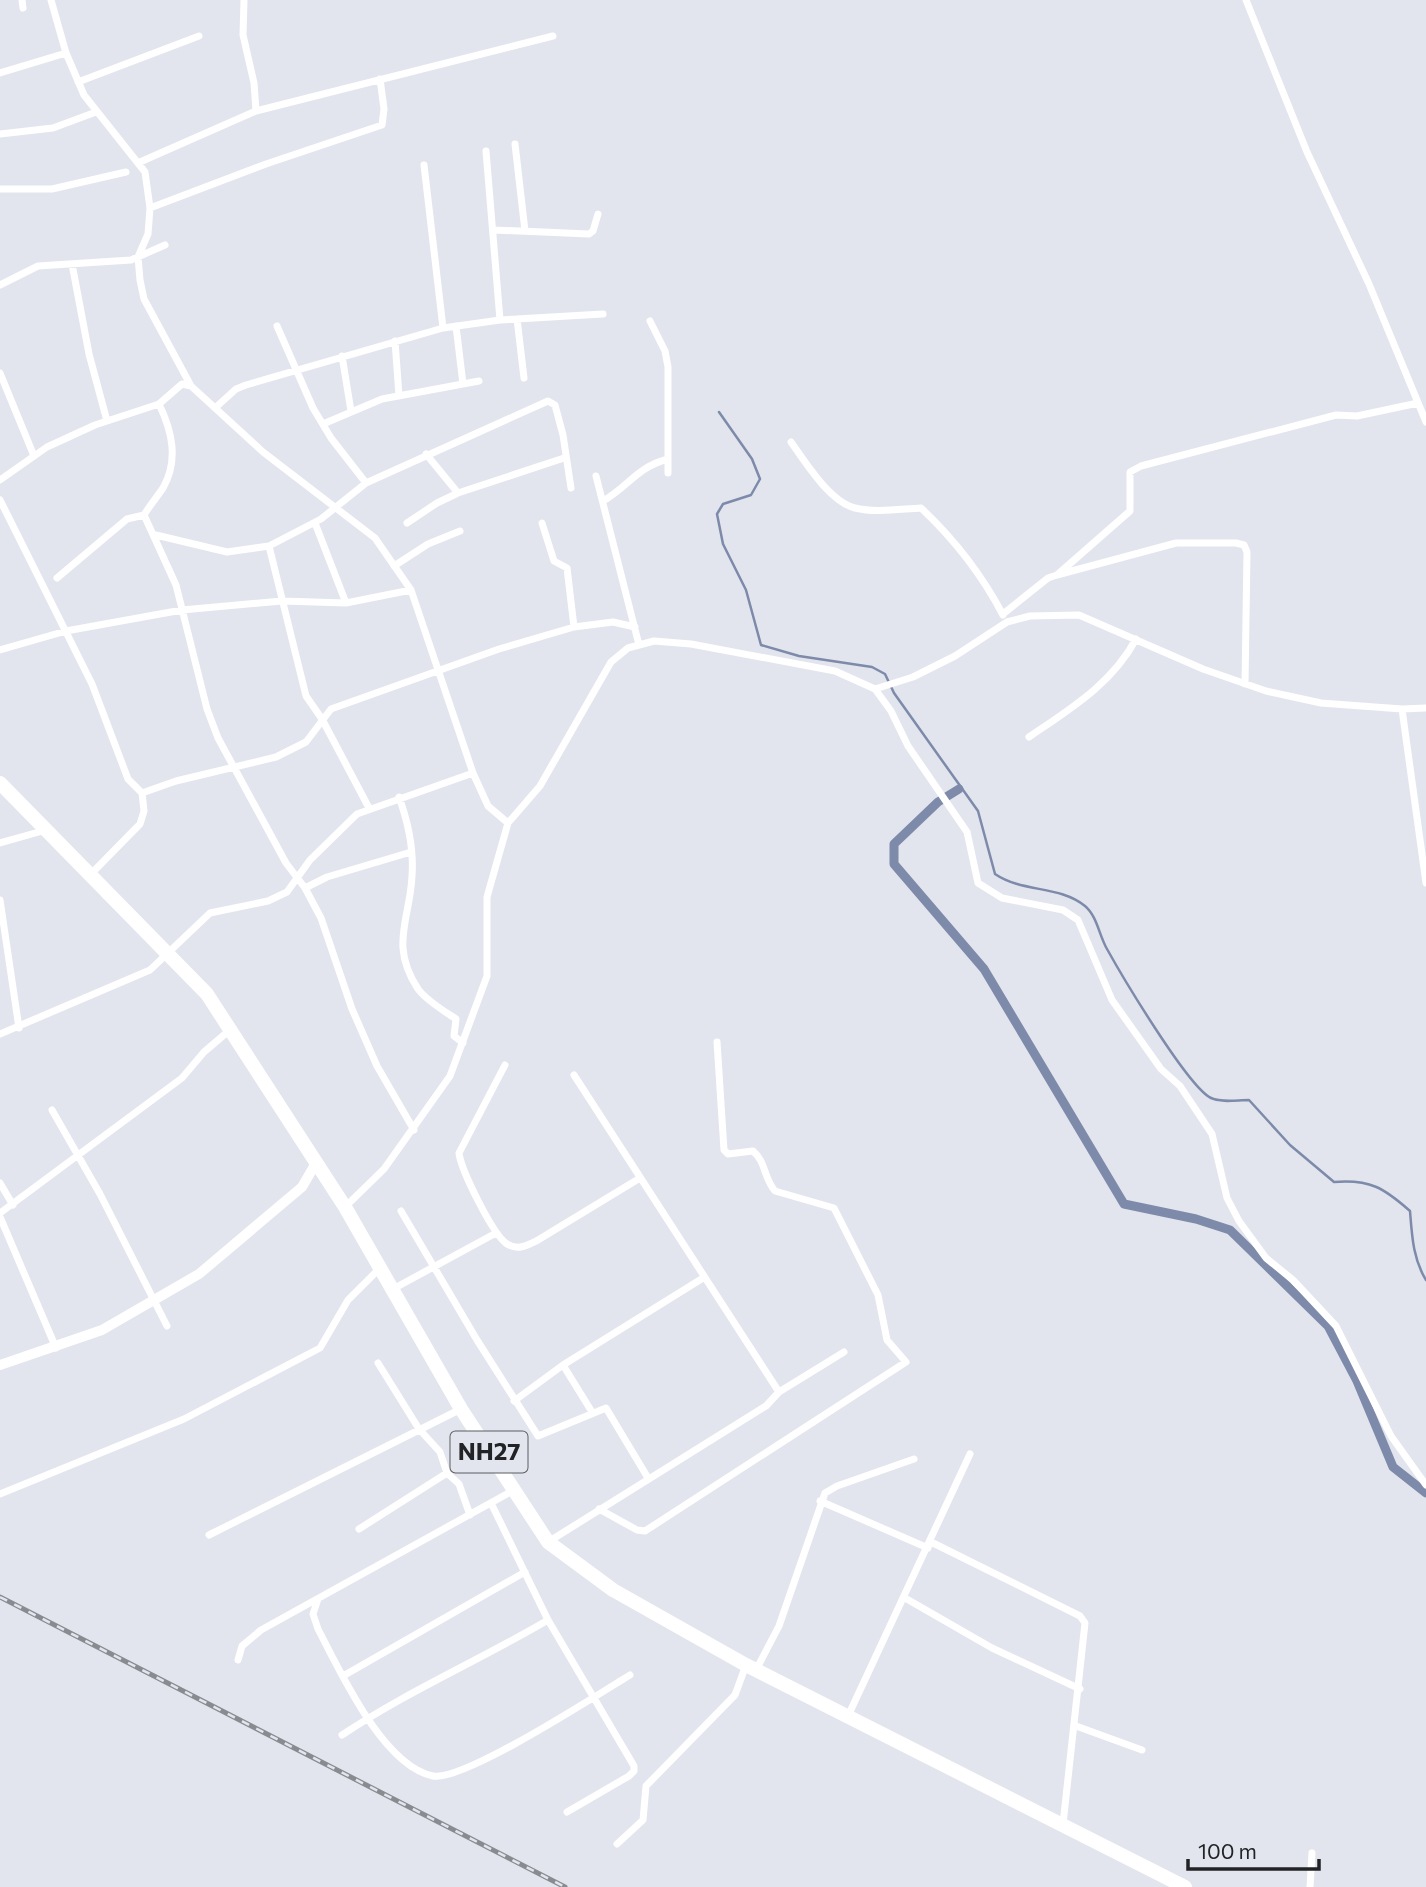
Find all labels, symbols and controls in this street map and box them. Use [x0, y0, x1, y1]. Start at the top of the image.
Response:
road number: NH27 [450, 1432, 528, 1472]
scale bar [1188, 1828, 1319, 1872]
text: 100 m [1198, 1838, 1257, 1863]

